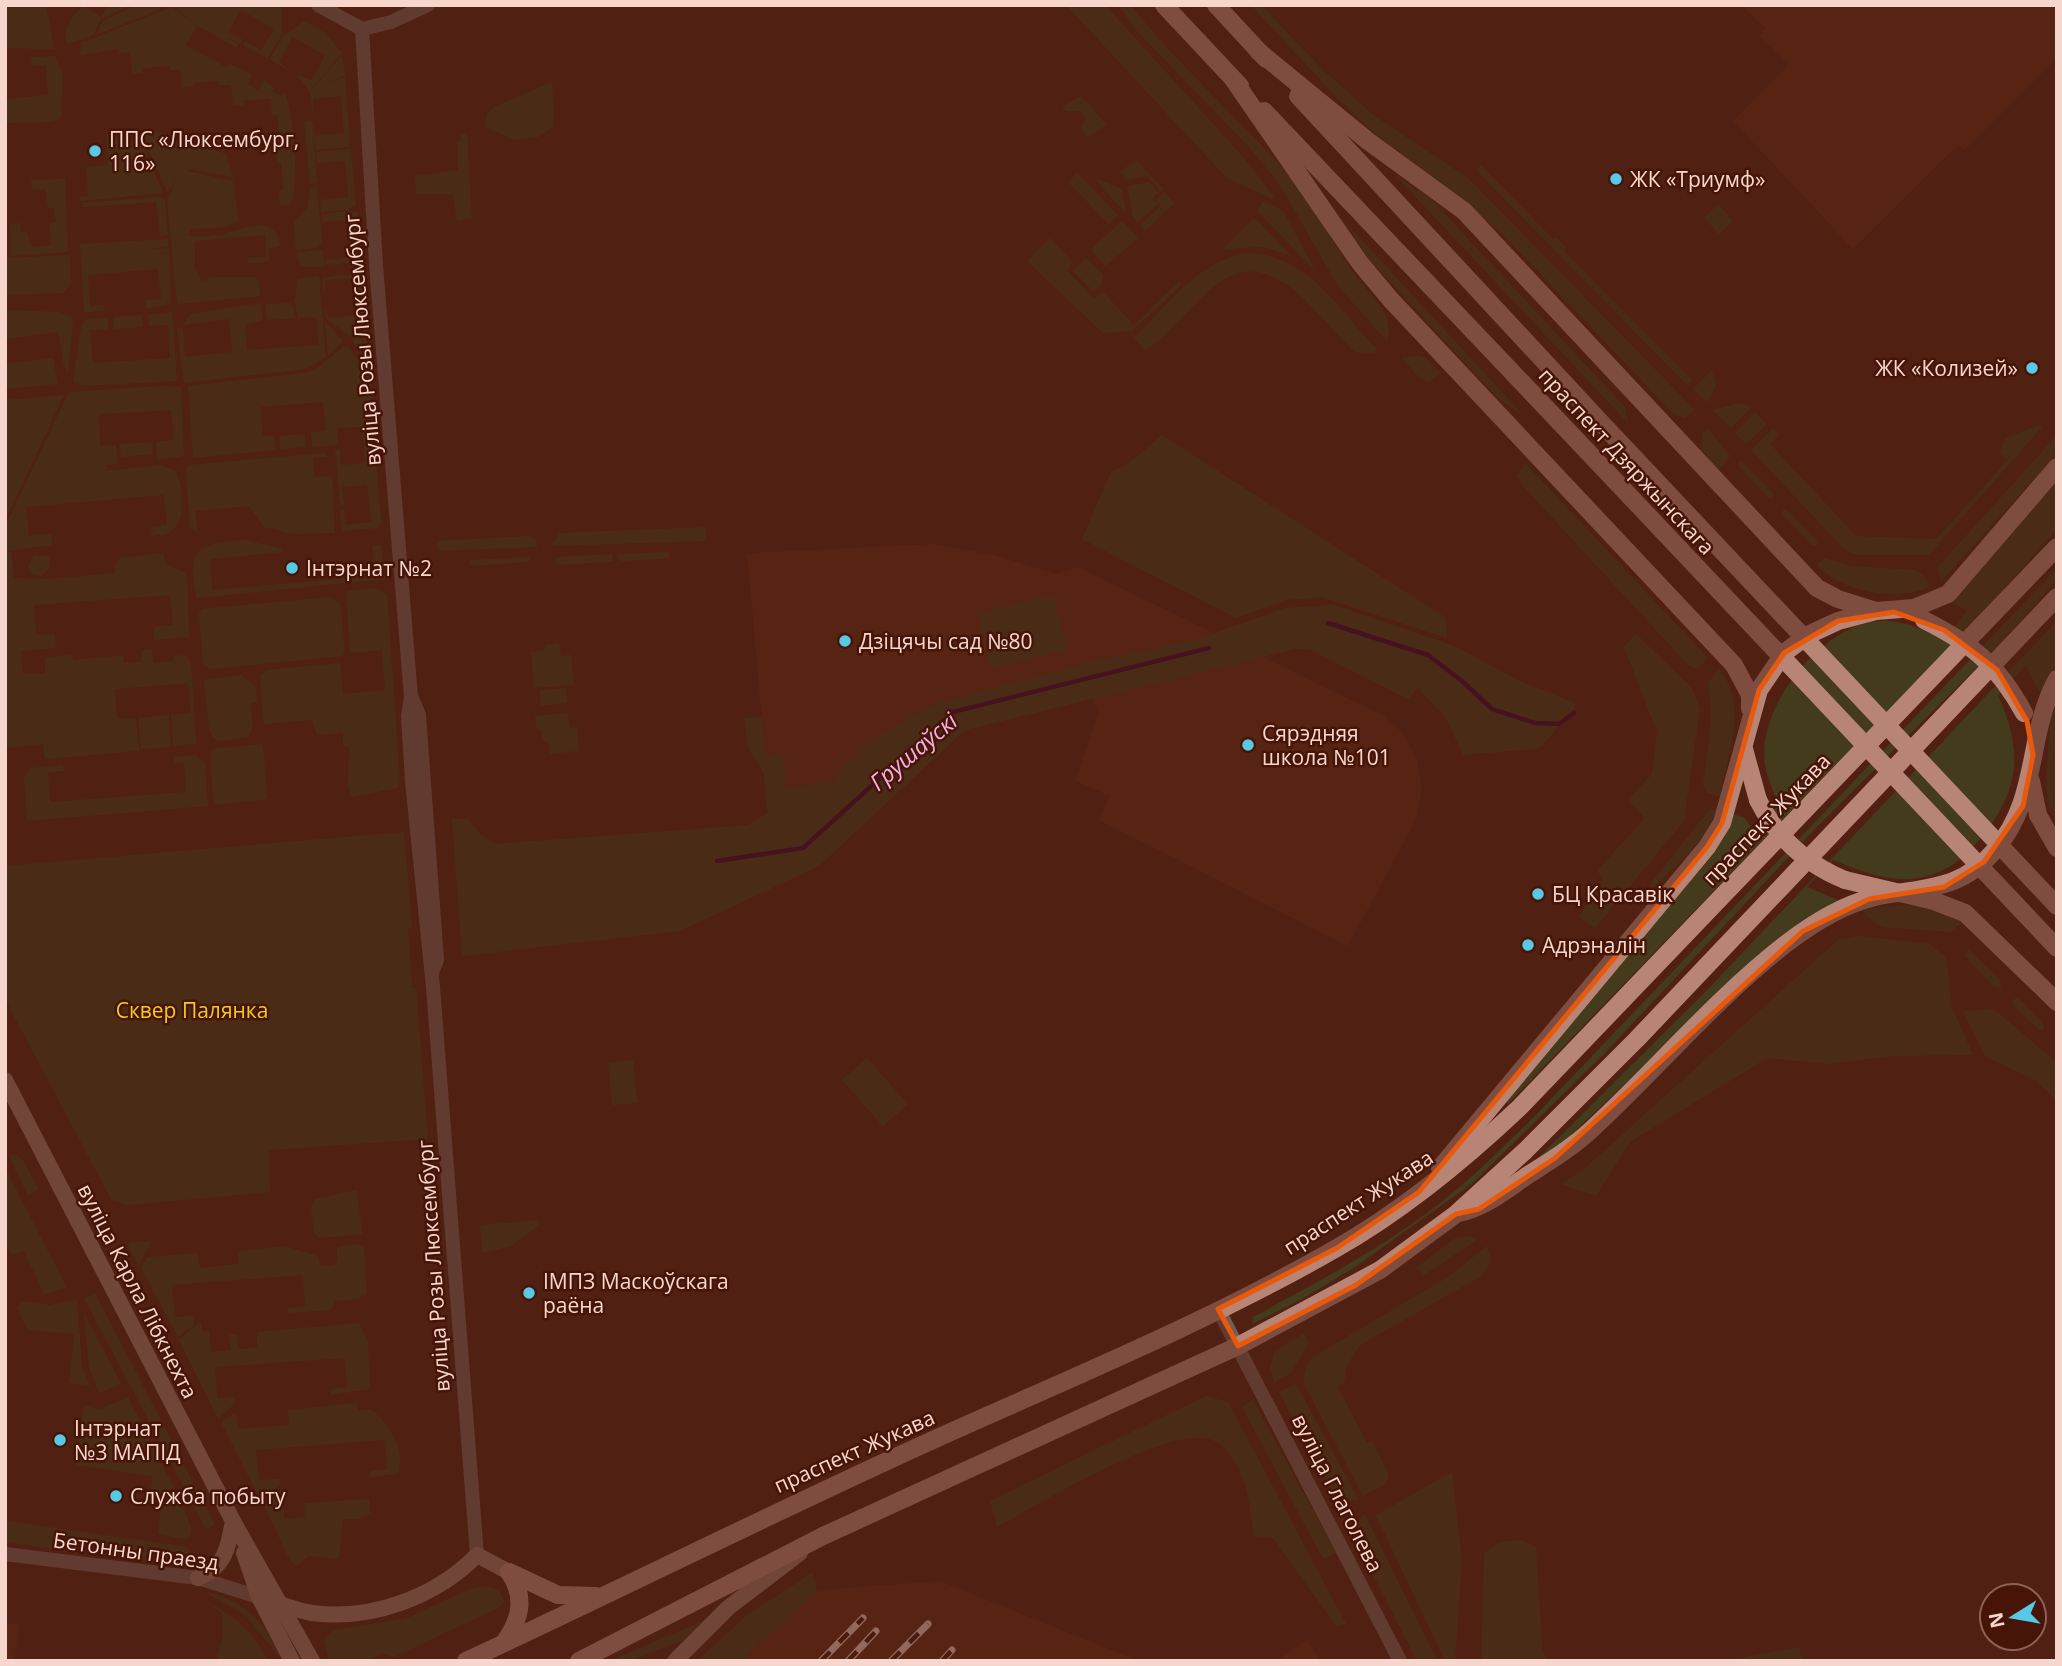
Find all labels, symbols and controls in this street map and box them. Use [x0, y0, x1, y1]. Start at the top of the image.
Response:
place label: ППС «Люксембург, 116» [109, 125, 299, 177]
marker: ППС «Люксембург, 116» [87, 143, 103, 159]
place label: ЖК «Триумф» [1630, 165, 1765, 193]
marker: ЖК «Триумф» [1608, 171, 1624, 187]
street label: вуліца Розы Люксембург [337, 213, 387, 467]
place label: ЖК «Колизей» [1875, 354, 2018, 382]
marker: ЖК «Колизей» [2024, 360, 2040, 376]
street label: праспект Дзяржынскага [1533, 362, 1721, 560]
place label: Інтэрнат №2 [306, 554, 432, 582]
marker: Інтэрнат №2 [284, 560, 300, 576]
place label: Дзіцячы сад №80 [859, 627, 1033, 655]
marker: Дзіцячы сад №80 [837, 633, 853, 649]
water label: Грушаўскі [862, 704, 965, 797]
place label: Сярэдняя школа №101 [1262, 719, 1391, 771]
marker: Сярэдняя школа №101 [1240, 737, 1256, 753]
street label: праспект Жукава [1696, 747, 1836, 891]
place label: БЦ Красавік [1552, 880, 1673, 908]
marker: БЦ Красавік [1530, 886, 1546, 902]
place label: Адрэналін [1542, 931, 1646, 959]
marker: Адрэналін [1520, 937, 1536, 953]
park label: Сквер Палянка [116, 996, 268, 1024]
street label: вуліца Розы Люксембург [410, 1139, 456, 1393]
street label: праспект Жукава [1278, 1143, 1438, 1261]
street label: вуліца Карла Лібкнехта [72, 1179, 204, 1403]
place label: ІМПЗ Маскоўскага раёна [543, 1267, 729, 1319]
marker: ІМПЗ Маскоўскага раёна [521, 1285, 537, 1301]
street label: праспект Жукава [769, 1403, 939, 1499]
street label: вуліца Глаголева [1286, 1409, 1390, 1577]
place label: Інтэрнат №3 МАПІД [74, 1414, 181, 1466]
marker: Інтэрнат №3 МАПІД [52, 1432, 68, 1448]
place label: Служба побыту [130, 1482, 286, 1510]
marker: Служба побыту [108, 1488, 124, 1504]
street label: Бетонны праезд [51, 1526, 221, 1576]
north arrow [1978, 1582, 2048, 1652]
text: N [1982, 1610, 2011, 1630]

